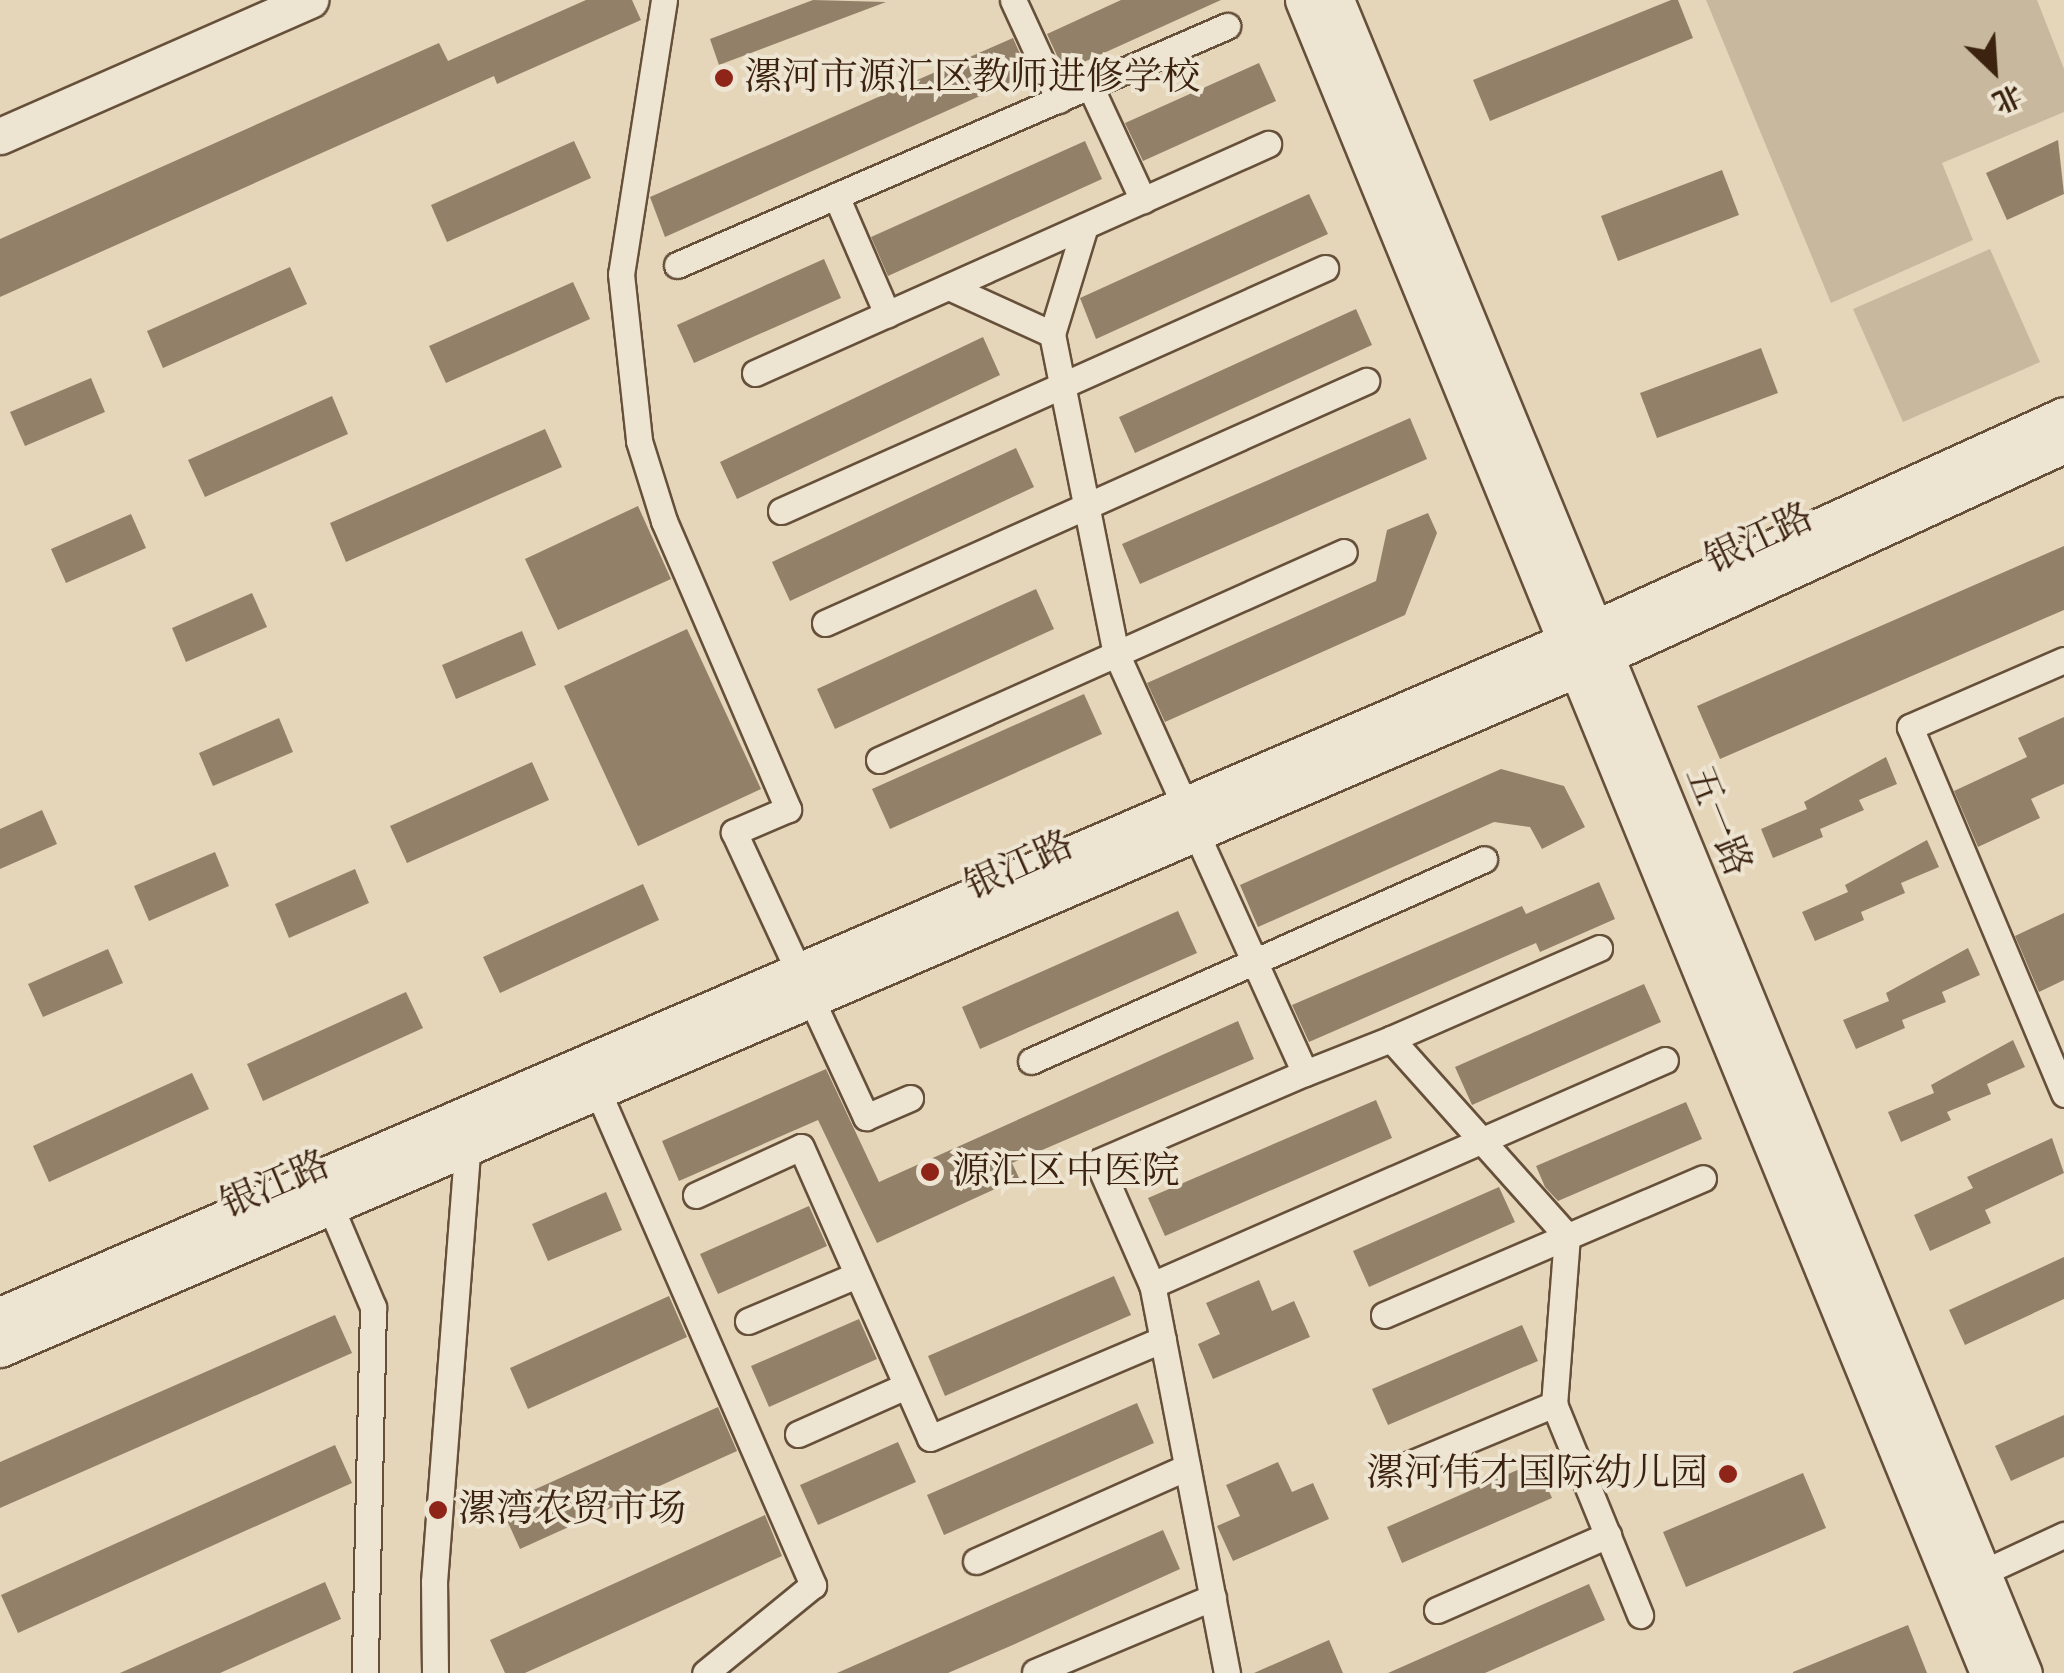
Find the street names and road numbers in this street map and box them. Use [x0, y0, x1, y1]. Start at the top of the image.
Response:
street label: 银江路 [1698, 494, 1820, 584]
street label: 五一路 [1676, 760, 1760, 882]
street label: 银江路 [958, 822, 1080, 910]
street label: 银江路 [214, 1142, 336, 1228]

